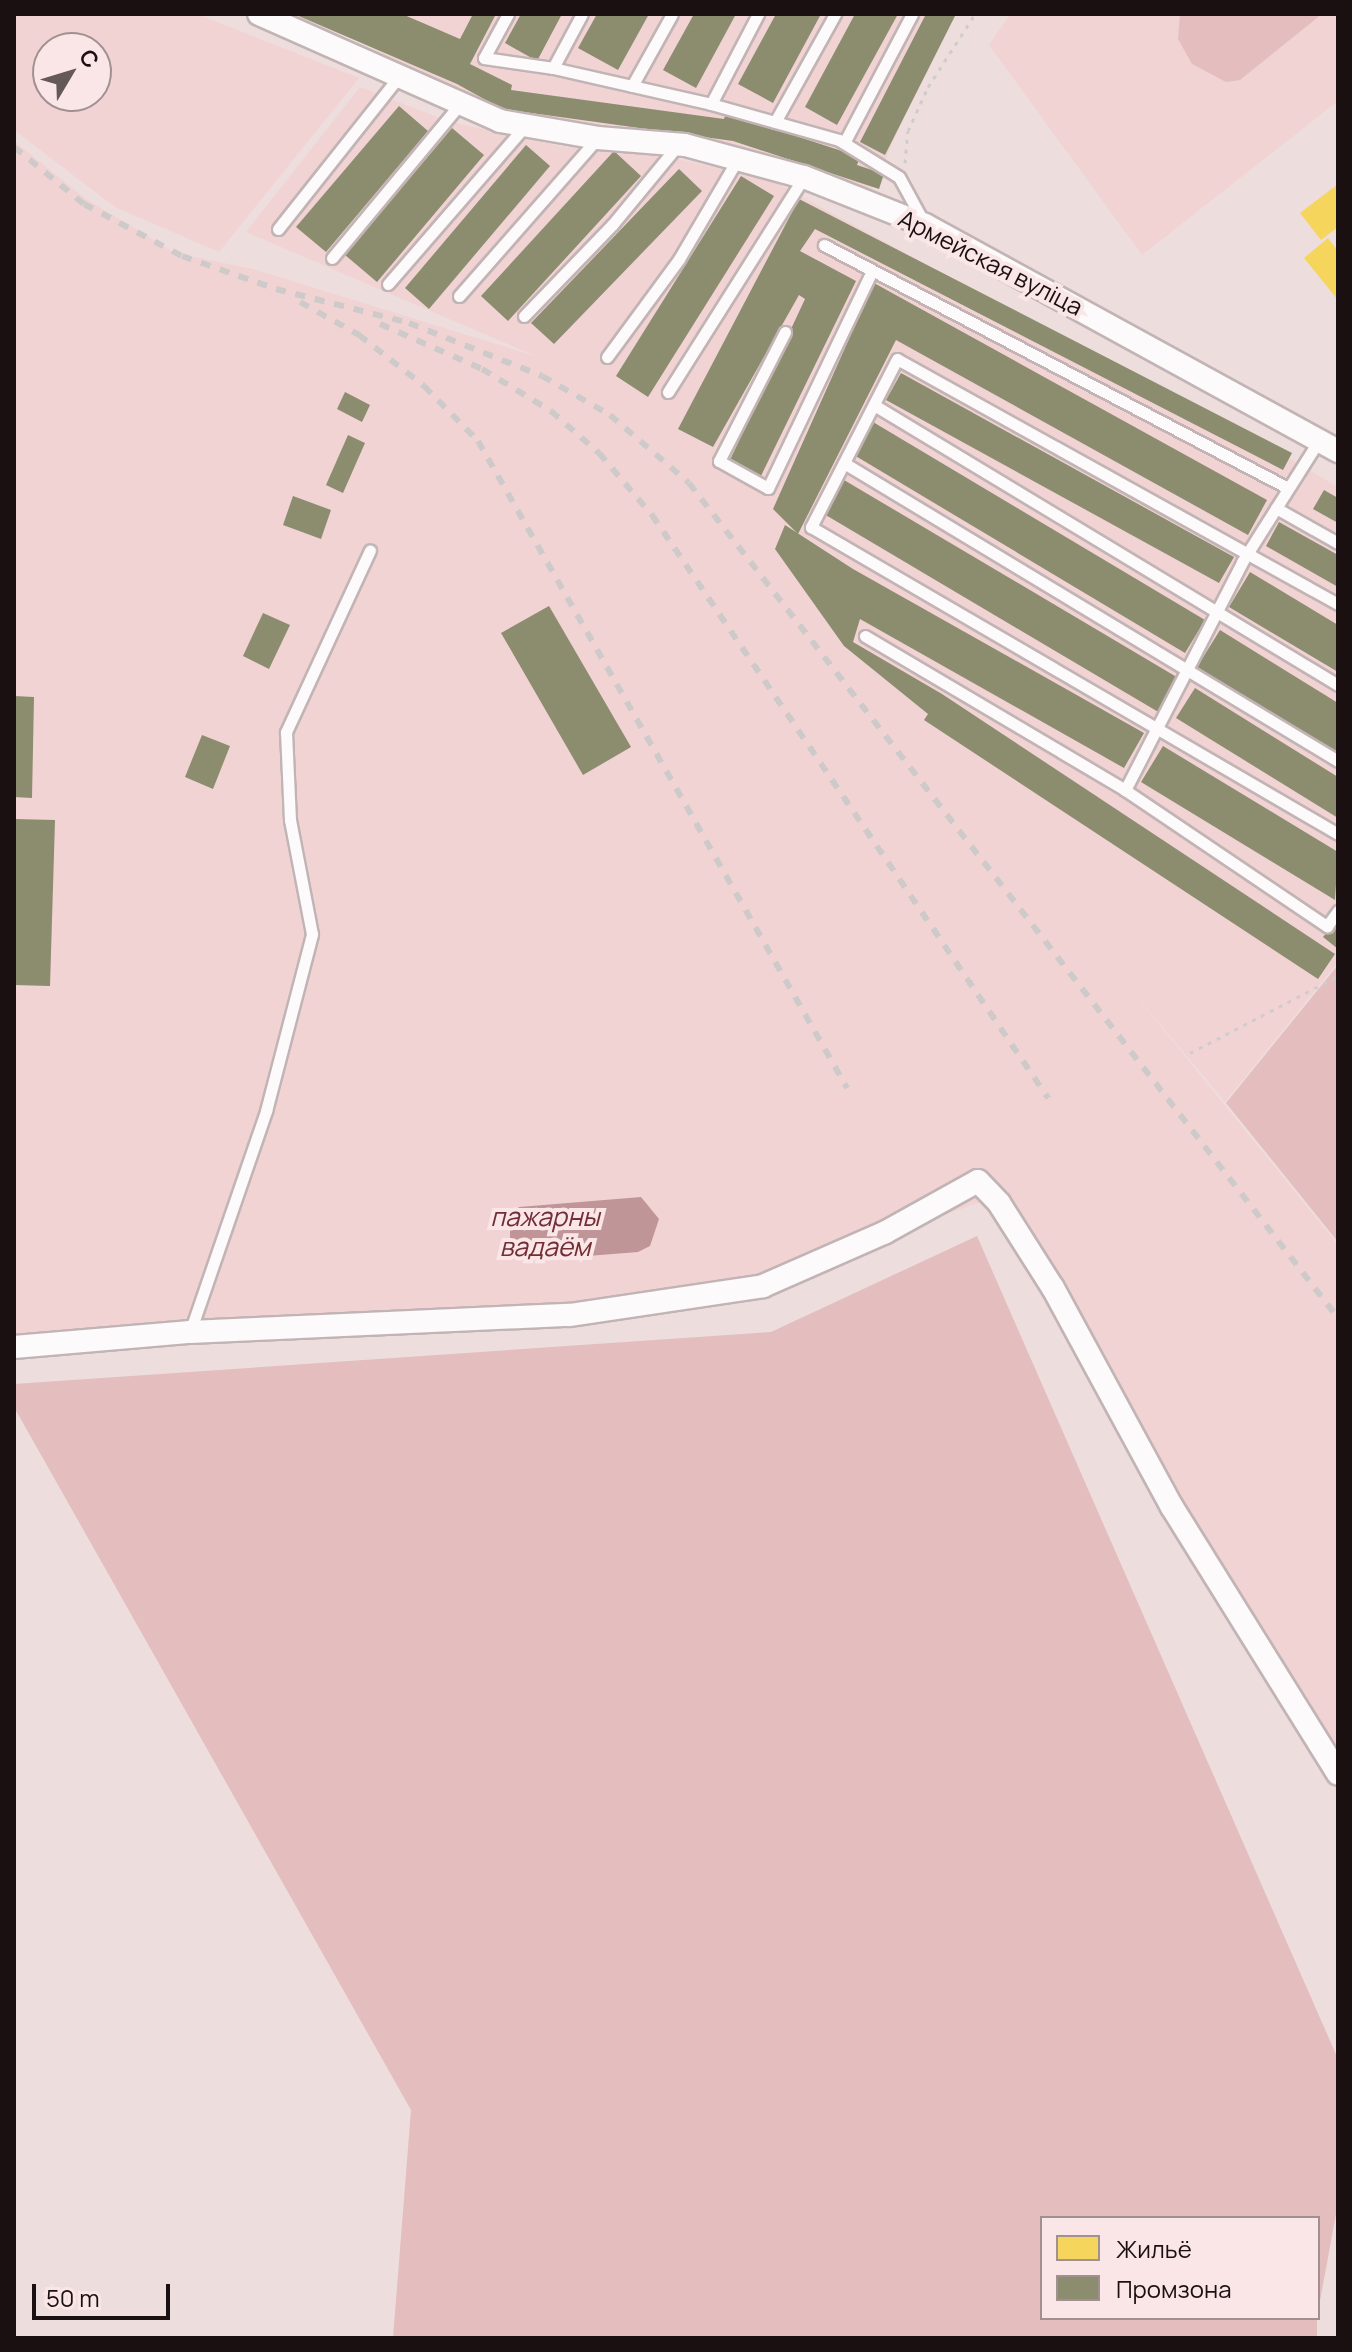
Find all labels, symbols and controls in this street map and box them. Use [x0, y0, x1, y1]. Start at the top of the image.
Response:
north arrow [32, 32, 112, 112]
text: С [73, 43, 106, 74]
street label: Армейская вуліца [894, 203, 1088, 321]
water label: пажарны вадаём [490, 1201, 600, 1262]
legend [1040, 2216, 1320, 2320]
text: Жильё [1116, 2232, 1192, 2265]
scale bar [36, 2268, 174, 2318]
text: Промзона [1116, 2272, 1231, 2305]
text: 50 m [46, 2281, 100, 2314]

